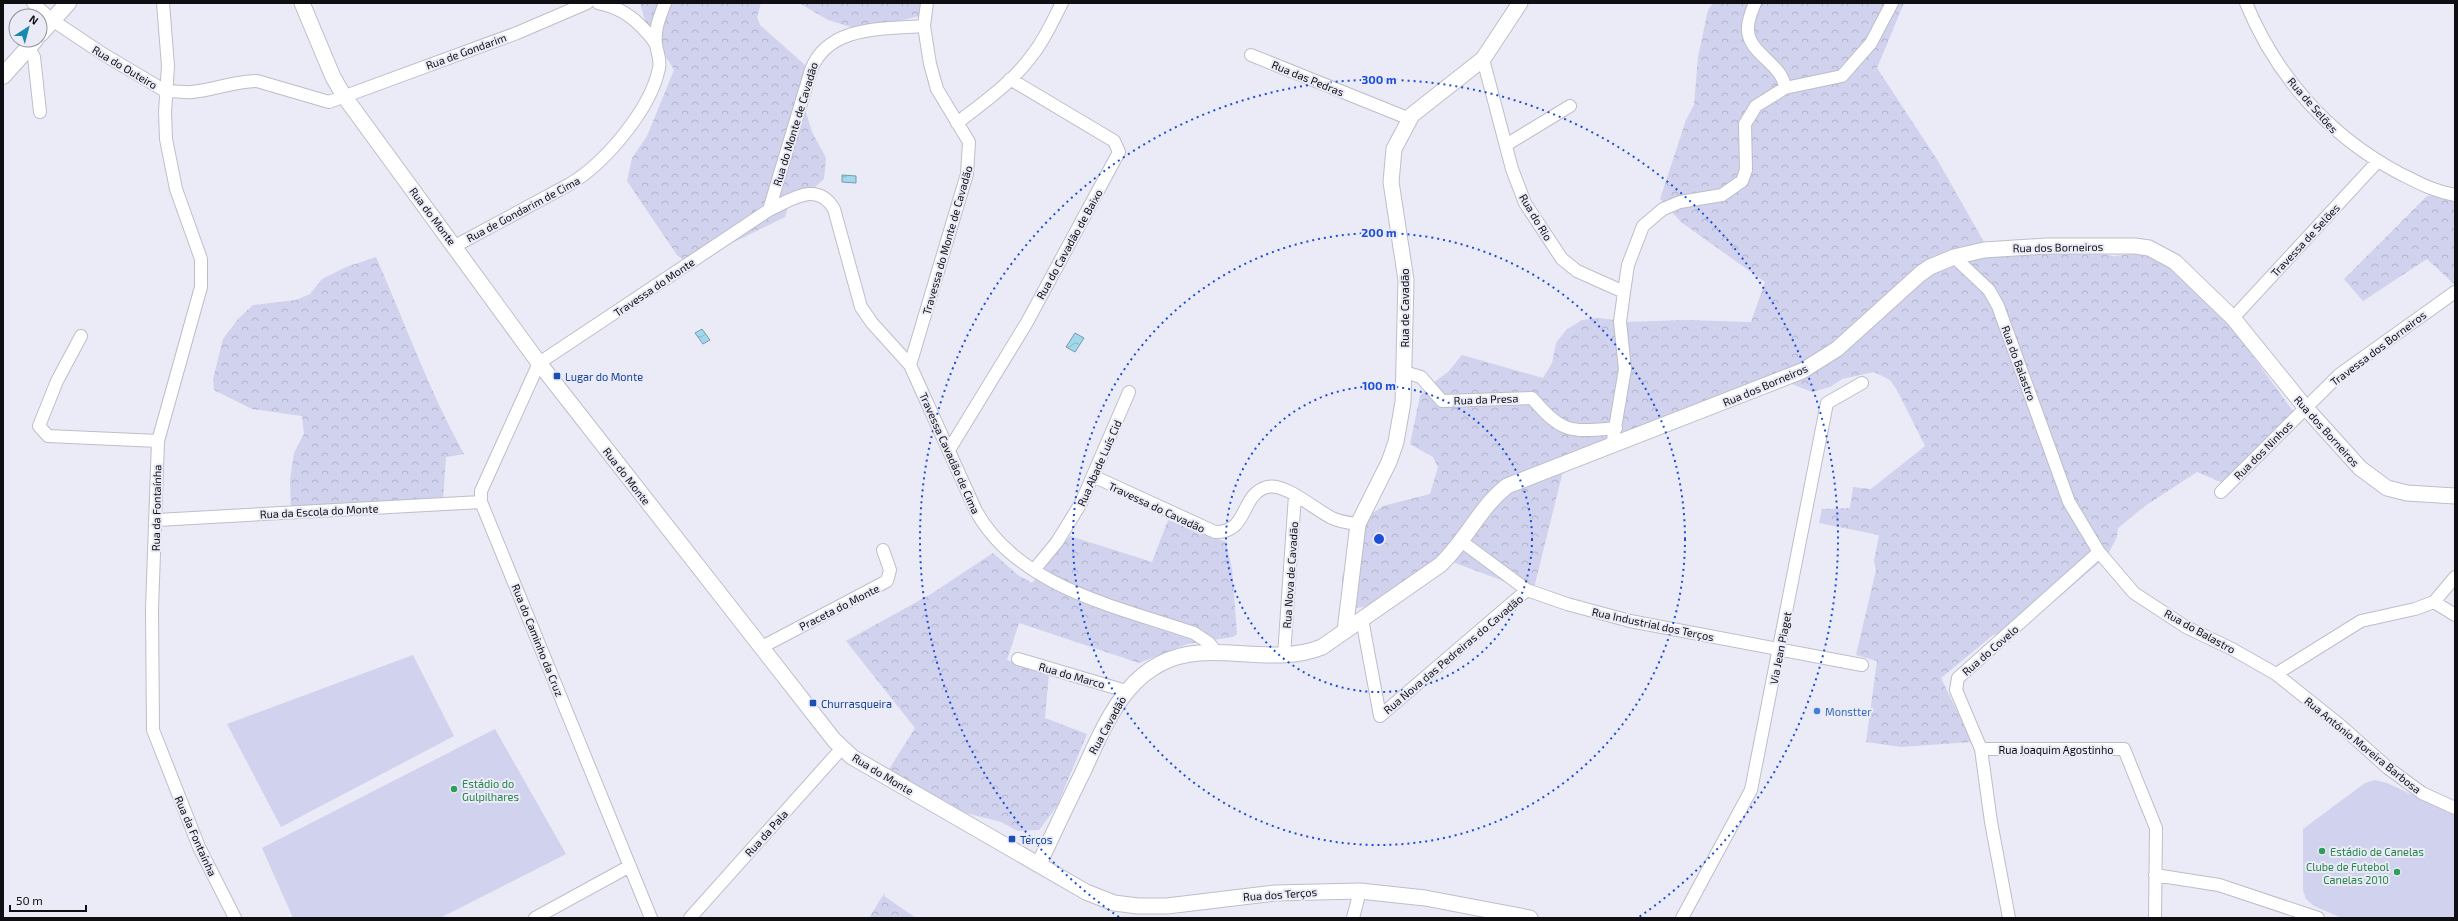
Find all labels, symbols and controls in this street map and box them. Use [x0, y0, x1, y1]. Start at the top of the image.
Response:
north arrow [8, 8, 48, 48]
text: N [27, 12, 41, 27]
street label: Rua de Gondarim [424, 30, 508, 72]
street label: Rua do Outeiro [90, 42, 160, 92]
street label: Rua das Pedras [1270, 58, 1346, 99]
street label: Rua do Monte de Cavadão [770, 61, 820, 187]
text: 300 m [1361, 72, 1397, 86]
street label: Rua de Selões [2285, 75, 2341, 136]
street label: Travessa do Monte de Cavadão [919, 164, 975, 316]
street label: Rua de Gondarim de Cima [464, 174, 582, 244]
street label: Rua do Monte [407, 185, 459, 248]
street label: Rua do Cavadão de Baixo [1033, 187, 1105, 301]
street label: Rua do Rio [1517, 191, 1555, 243]
street label: Travessa de Selões [2268, 201, 2342, 279]
text: 200 m [1361, 225, 1397, 239]
street label: Rua dos Borneiros [2013, 240, 2104, 254]
street label: Travessa do Monte [611, 255, 697, 319]
street label: Rua de Cavadão [1398, 269, 1411, 347]
street label: Travessa dos Borneiros [2328, 308, 2429, 388]
street label: Rua do Balastro [1999, 324, 2039, 402]
street label: Rua dos Borneiros [1721, 361, 1810, 409]
place label: Lugar do Monte [565, 370, 643, 383]
marker: Lugar do Monte [552, 371, 562, 381]
text: 100 m [1362, 378, 1396, 392]
street label: Travessa Cavadão de Cima [917, 390, 983, 516]
street label: Rua da Presa [1453, 391, 1519, 407]
street label: Rua dos Borneiros [2292, 393, 2362, 469]
street label: Rua Abade Luís Cid [1074, 418, 1124, 508]
street label: Rua dos Ninhos [2231, 418, 2295, 482]
street label: Rua do Monte [601, 445, 653, 507]
street label: Rua da Fontaínha [149, 465, 163, 551]
street label: Travessa do Cavadão [1107, 479, 1207, 535]
street label: Rua da Escola do Monte [259, 501, 379, 521]
street label: Rua Nova de Cavadão [1280, 521, 1300, 629]
centre of rings [1372, 532, 1386, 546]
street label: Praceta do Monte [797, 581, 881, 633]
street label: Rua do Caminho da Cruz [509, 582, 567, 698]
street label: Rua Nova das Pedreiras do Cavadão [1381, 592, 1525, 716]
street label: Rua Industrial dos Terços [1590, 605, 1716, 644]
street label: Rua do Balastro [2162, 606, 2238, 656]
street label: Via Jean Piaget [1767, 611, 1793, 685]
street label: Rua do Covelo [1959, 622, 2021, 678]
street label: Rua do Marco [1037, 659, 1107, 691]
street label: Rua Cavadão [1086, 694, 1128, 756]
street label: Rua António Moreira Barbosa [2302, 694, 2424, 796]
place label: Churrasqueira [821, 697, 892, 710]
marker: Churrasqueira [808, 698, 818, 708]
place label: Monstter [1825, 705, 1872, 718]
marker: Monstter [1812, 706, 1822, 716]
street label: Rua Joaquim Agostinho [1998, 743, 2114, 756]
street label: Rua do Monte [850, 751, 916, 797]
place label: Estádio do Gulpilhares [462, 777, 519, 803]
marker: Estádio do Gulpilhares [449, 784, 459, 794]
street label: Rua da Fontaínha [172, 794, 220, 878]
street label: Rua da Pala [742, 807, 790, 859]
place label: Terços [1020, 833, 1053, 847]
marker: Terços [1007, 834, 1017, 844]
place label: Estádio de Canelas [2330, 845, 2424, 858]
marker: Estádio de Canelas [2317, 846, 2327, 856]
place label: Clube de Futebol Canelas 2010 [2306, 860, 2390, 886]
marker: Clube de Futebol Canelas 2010 [2392, 867, 2402, 877]
street label: Rua dos Terços [1242, 885, 1318, 904]
scale bar [10, 887, 86, 913]
text: 50 m [16, 893, 43, 907]

